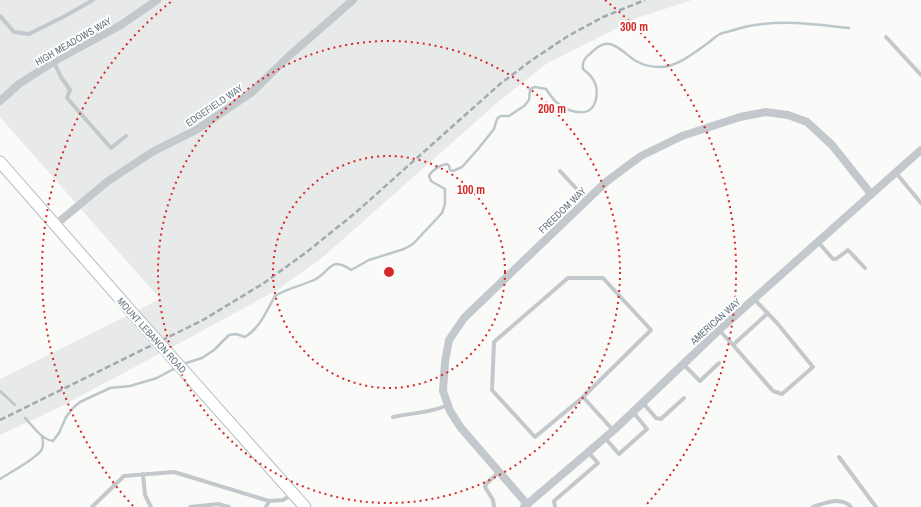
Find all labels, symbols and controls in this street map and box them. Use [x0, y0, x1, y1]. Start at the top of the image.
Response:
street label: HIGH MEADOWS WAY [33, 14, 114, 69]
text: 300 m [620, 19, 648, 35]
street label: EDGEFIELD WAY [183, 81, 246, 129]
text: 200 m [538, 101, 566, 117]
text: 100 m [457, 182, 485, 198]
street label: FREEDOM WAY [536, 184, 589, 236]
centre of rings [382, 265, 396, 279]
street label: MOUNT LEBANON ROAD [114, 295, 189, 376]
street label: AMERICAN WAY [687, 295, 744, 348]

